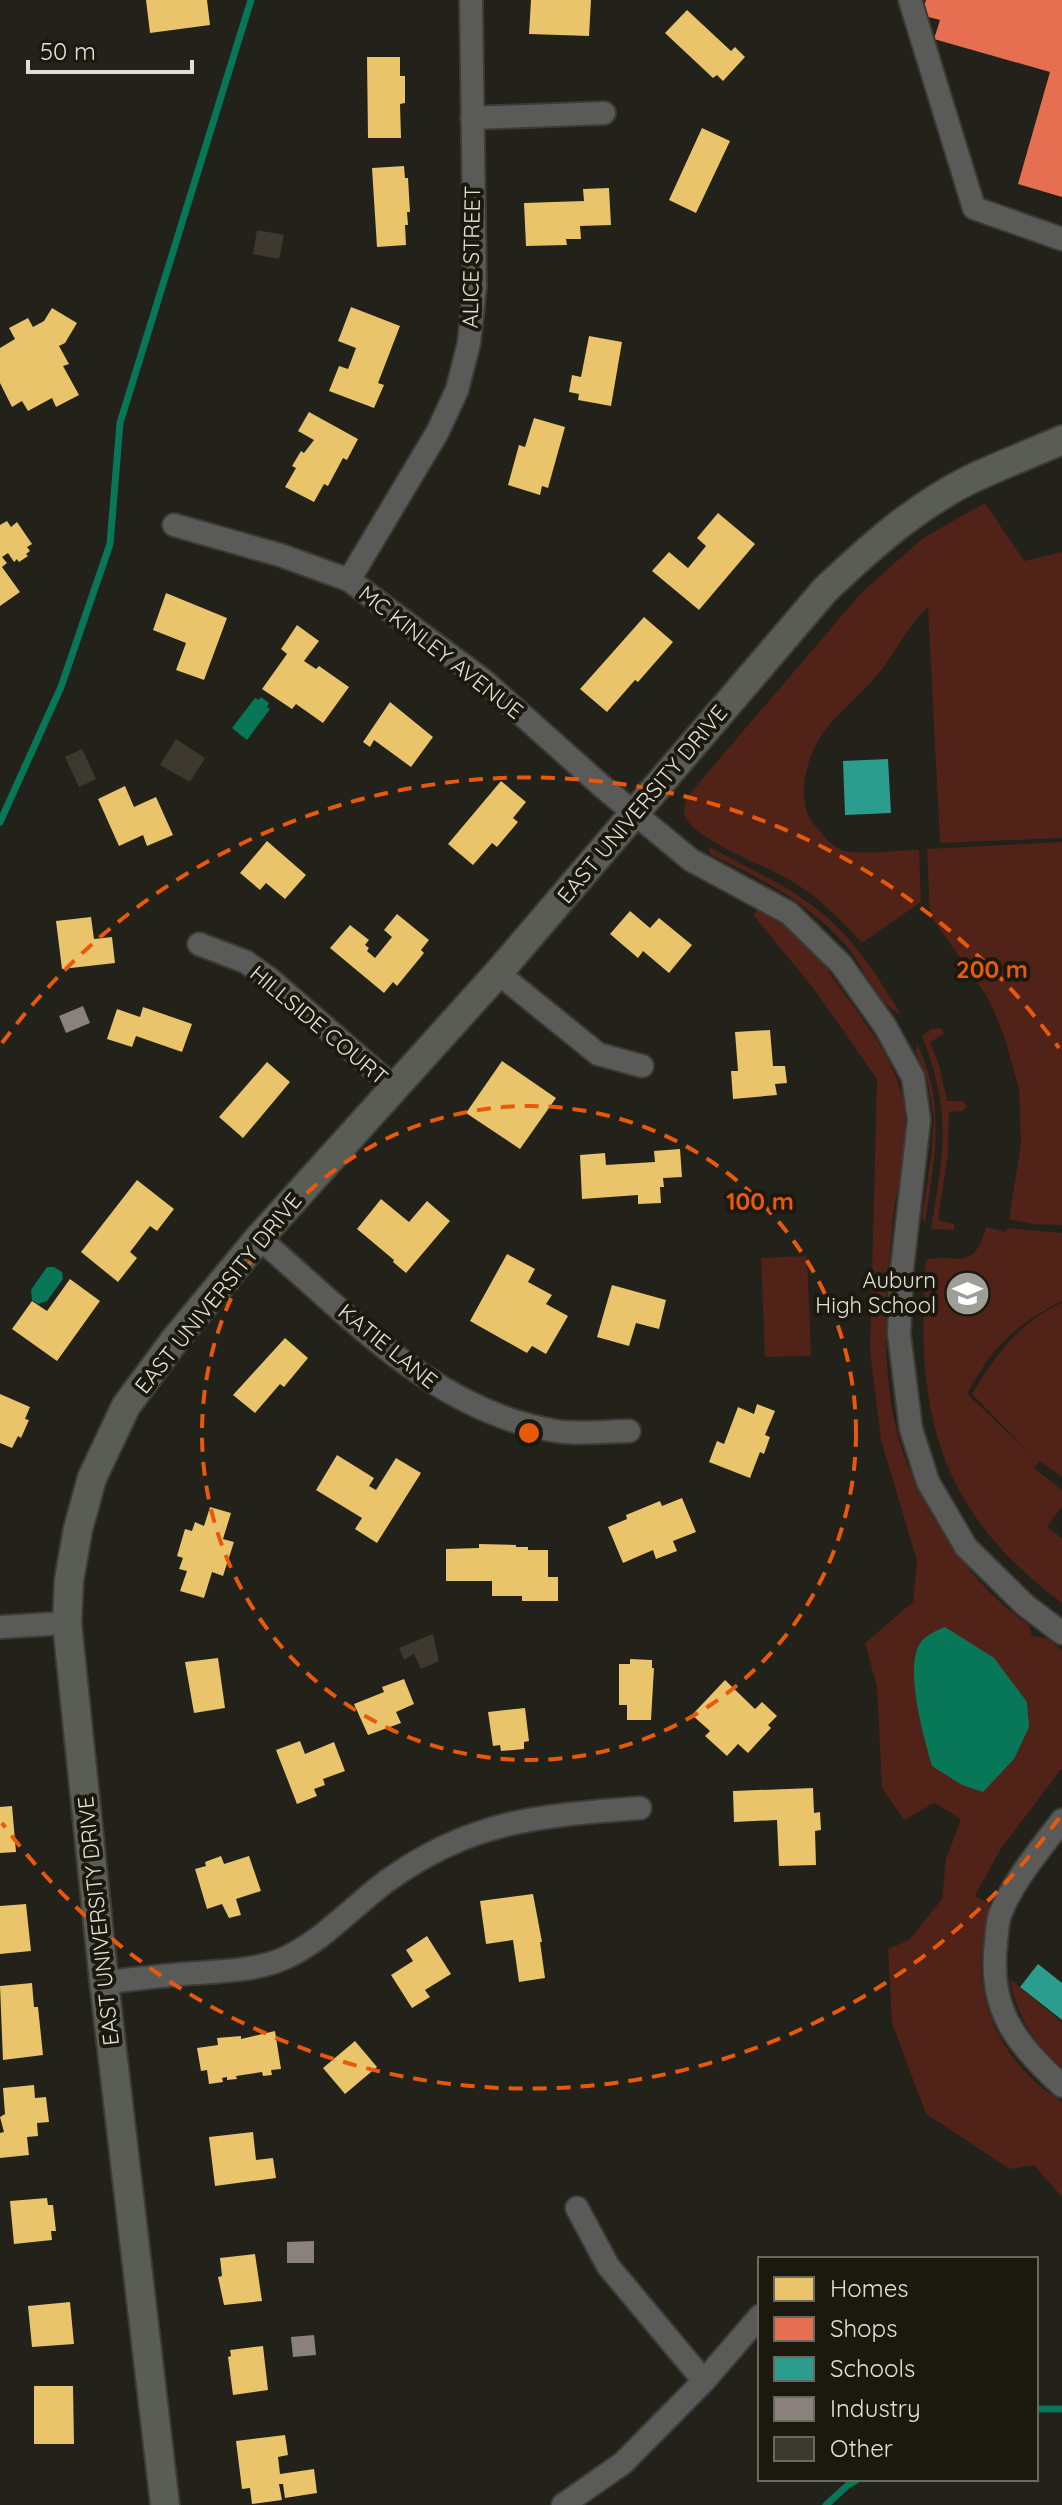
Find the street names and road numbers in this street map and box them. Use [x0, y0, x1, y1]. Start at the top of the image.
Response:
street label: ALICE STREET [456, 185, 486, 329]
street label: MC KINLEY AVENUE [353, 579, 529, 725]
street label: EAST UNIVERSITY DRIVE [551, 699, 733, 909]
street label: HILLSIDE COURT [244, 959, 394, 1091]
street label: EAST UNIVERSITY DRIVE [128, 1187, 308, 1399]
street label: KATIE LANE [333, 1297, 443, 1395]
street label: EAST UNIVERSITY DRIVE [71, 1795, 125, 2047]

